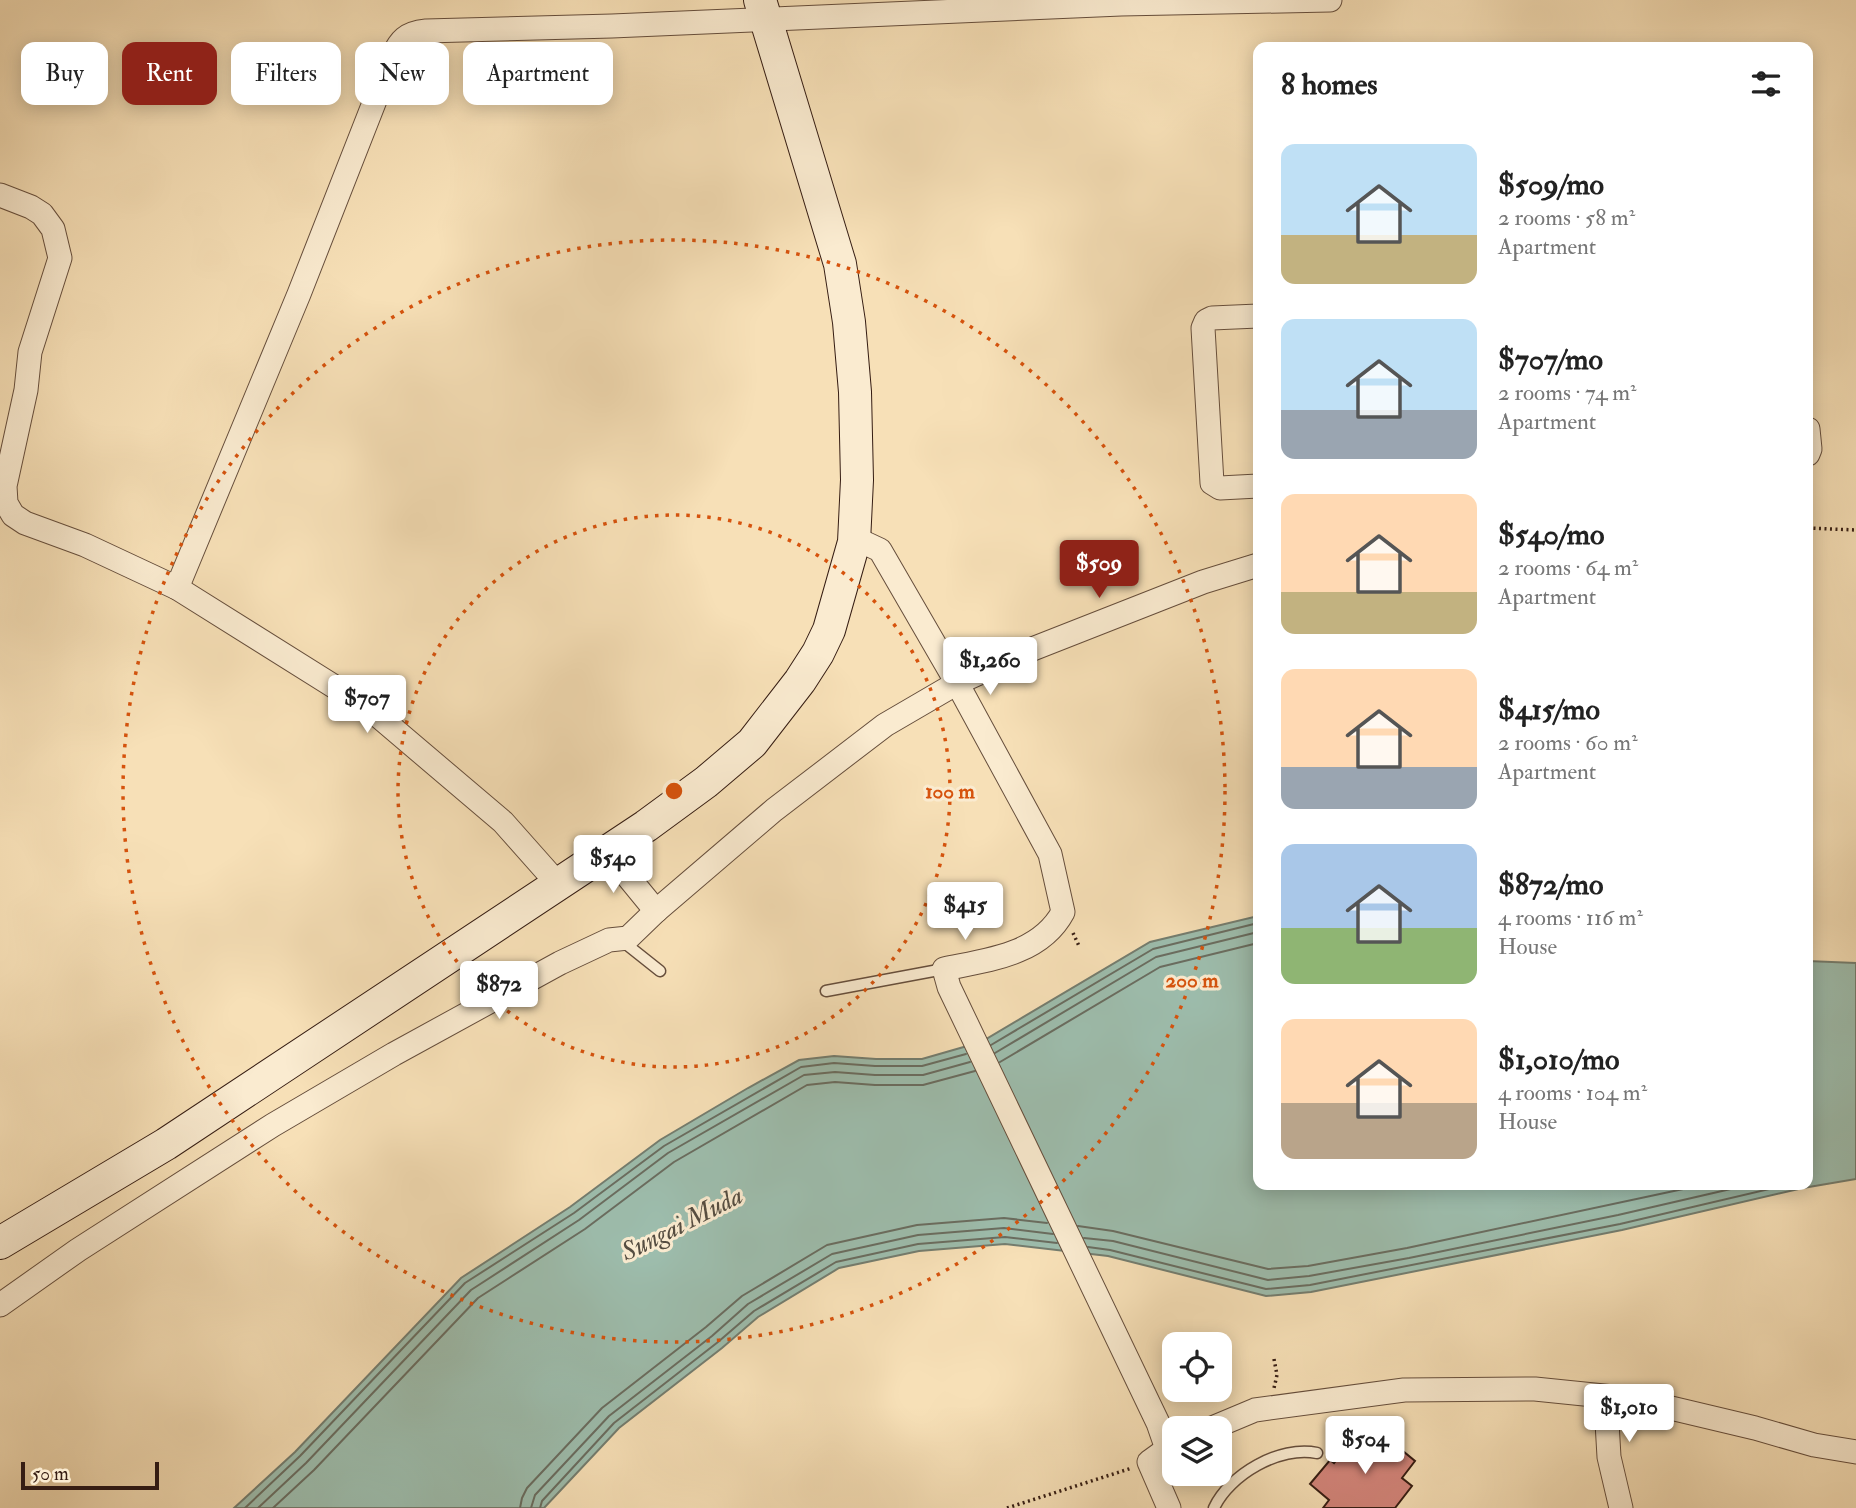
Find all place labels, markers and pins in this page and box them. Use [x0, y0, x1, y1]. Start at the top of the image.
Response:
pin: $509 [1058, 540, 1140, 600]
pin: $1,260 [933, 638, 1047, 697]
pin: $707 [326, 676, 408, 735]
centre of rings [662, 779, 686, 803]
pin: $540 [572, 836, 654, 895]
pin: $415 [924, 883, 1006, 942]
pin: $872 [458, 962, 540, 1021]
pin: $1,010 [1572, 1384, 1686, 1444]
pin: $504 [1324, 1416, 1406, 1476]

